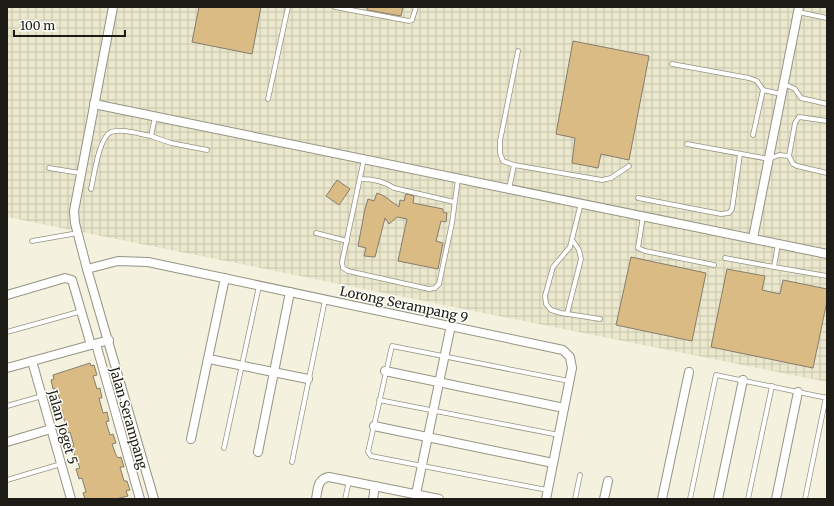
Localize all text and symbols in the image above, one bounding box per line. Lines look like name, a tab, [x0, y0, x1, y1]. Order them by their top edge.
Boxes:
scale bar	[14, 12, 125, 38]
text: 100 m	[20, 18, 55, 33]
street label: Lorong Serampang 9	[338, 283, 470, 326]
street label: Jalan Serampang	[106, 364, 151, 471]
street label: Jalan Joget 5	[44, 387, 81, 466]

